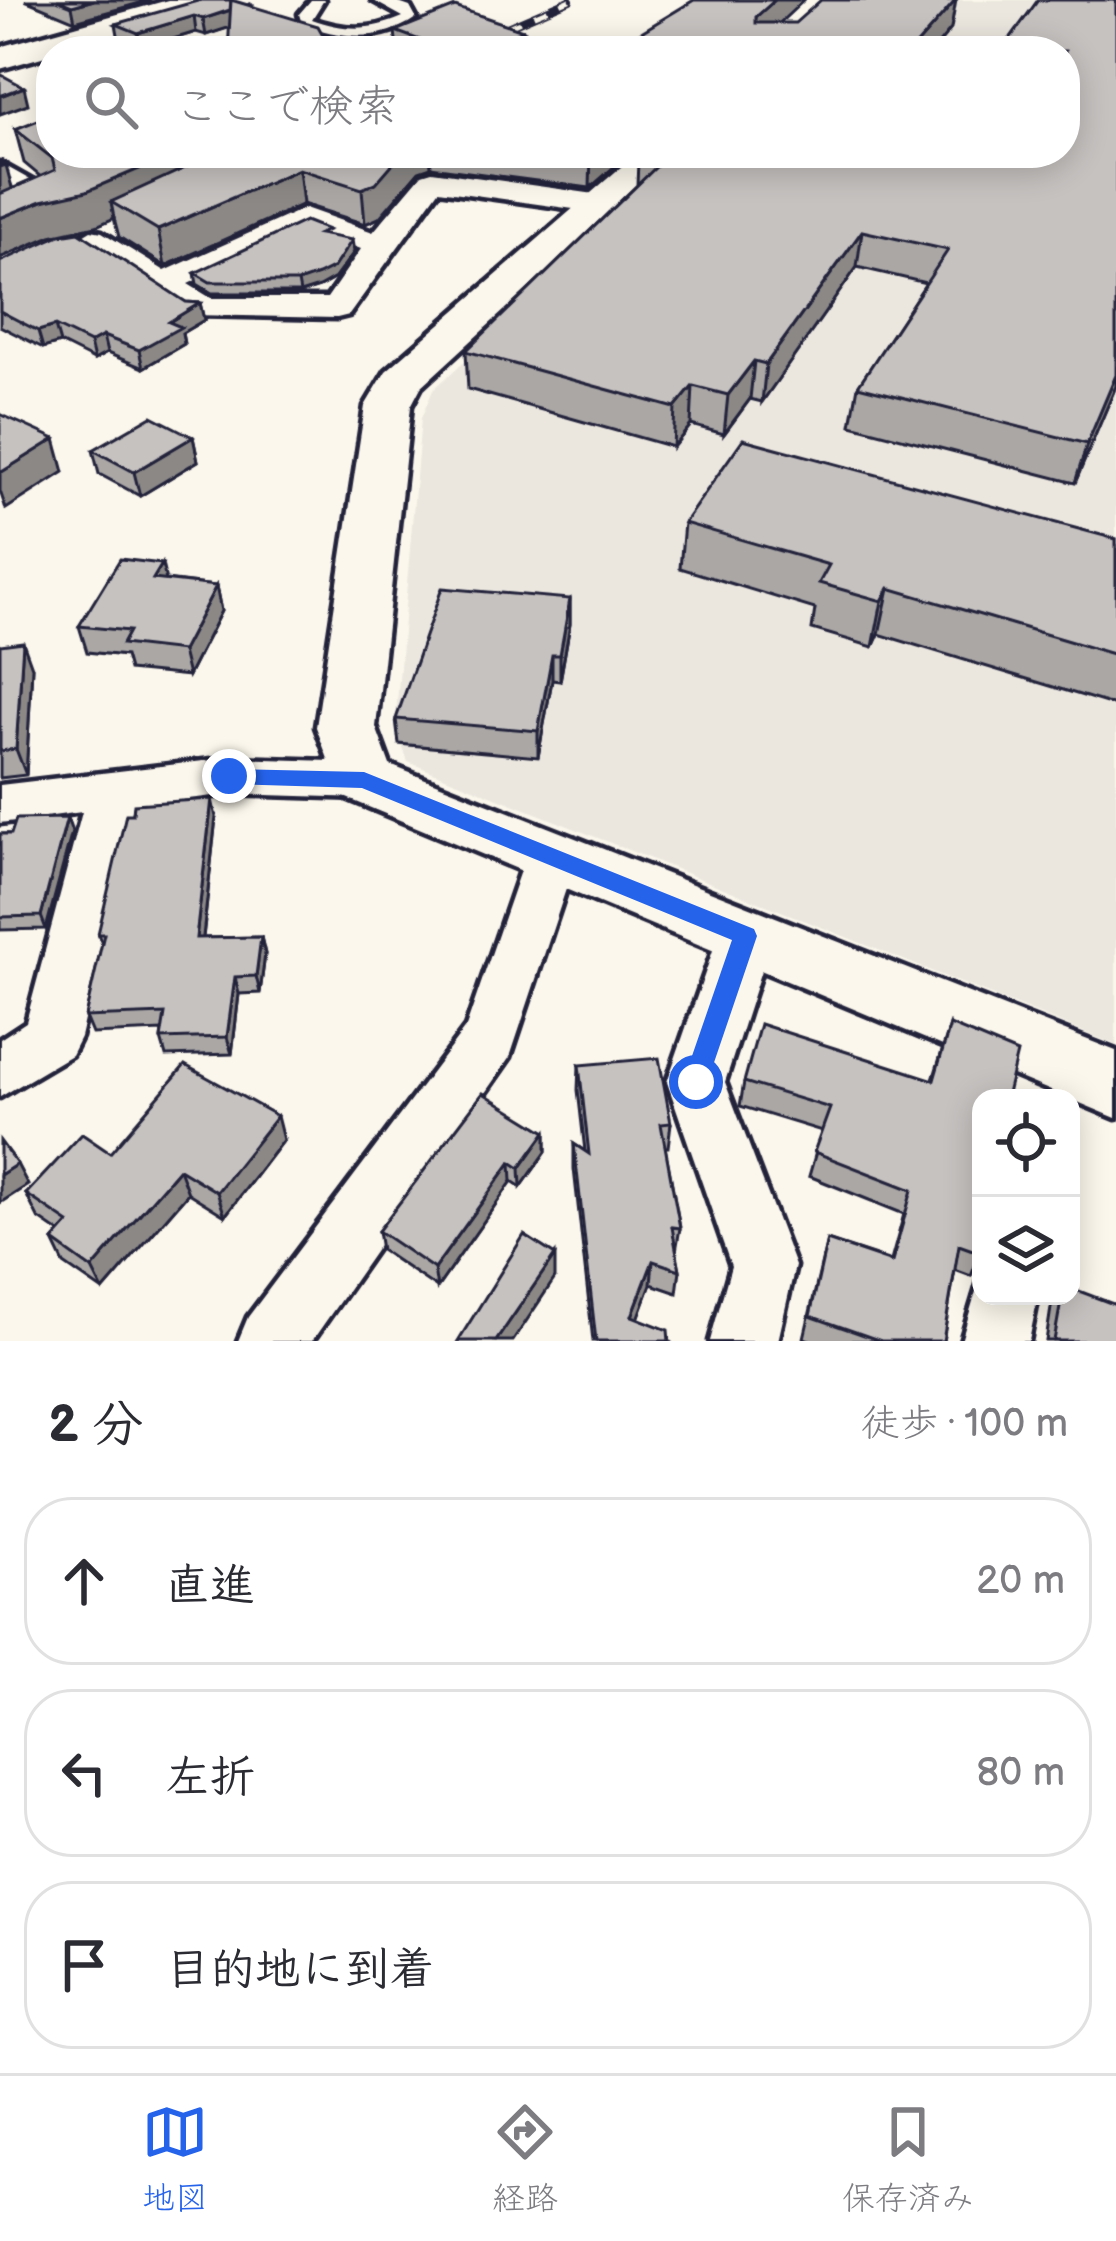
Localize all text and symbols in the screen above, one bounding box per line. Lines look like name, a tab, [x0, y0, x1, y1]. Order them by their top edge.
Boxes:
search box	[36, 36, 1080, 168]
icon: search	[78, 69, 144, 135]
text: ここで検索	[174, 80, 399, 135]
route end	[202, 749, 256, 803]
route start	[669, 1055, 723, 1109]
map controls	[972, 1089, 1080, 1305]
button: locate	[972, 1089, 1080, 1197]
button: layers	[972, 1197, 1080, 1305]
text: 2 分	[48, 1395, 143, 1456]
text: 徒歩 · 100 m	[861, 1401, 1068, 1448]
icon: ahead	[51, 1548, 117, 1614]
text: 20 m	[976, 1558, 1065, 1605]
text: 直進	[165, 1559, 255, 1614]
icon: left	[51, 1740, 117, 1806]
text: 80 m	[977, 1750, 1065, 1797]
text: 左折	[165, 1751, 255, 1806]
icon: arrive	[51, 1932, 117, 1998]
text: 目的地に到着	[165, 1943, 435, 1998]
tab: 地図	[142, 2099, 208, 2219]
tab: 経路	[492, 2099, 558, 2219]
tab: 保存済み	[842, 2099, 974, 2219]

